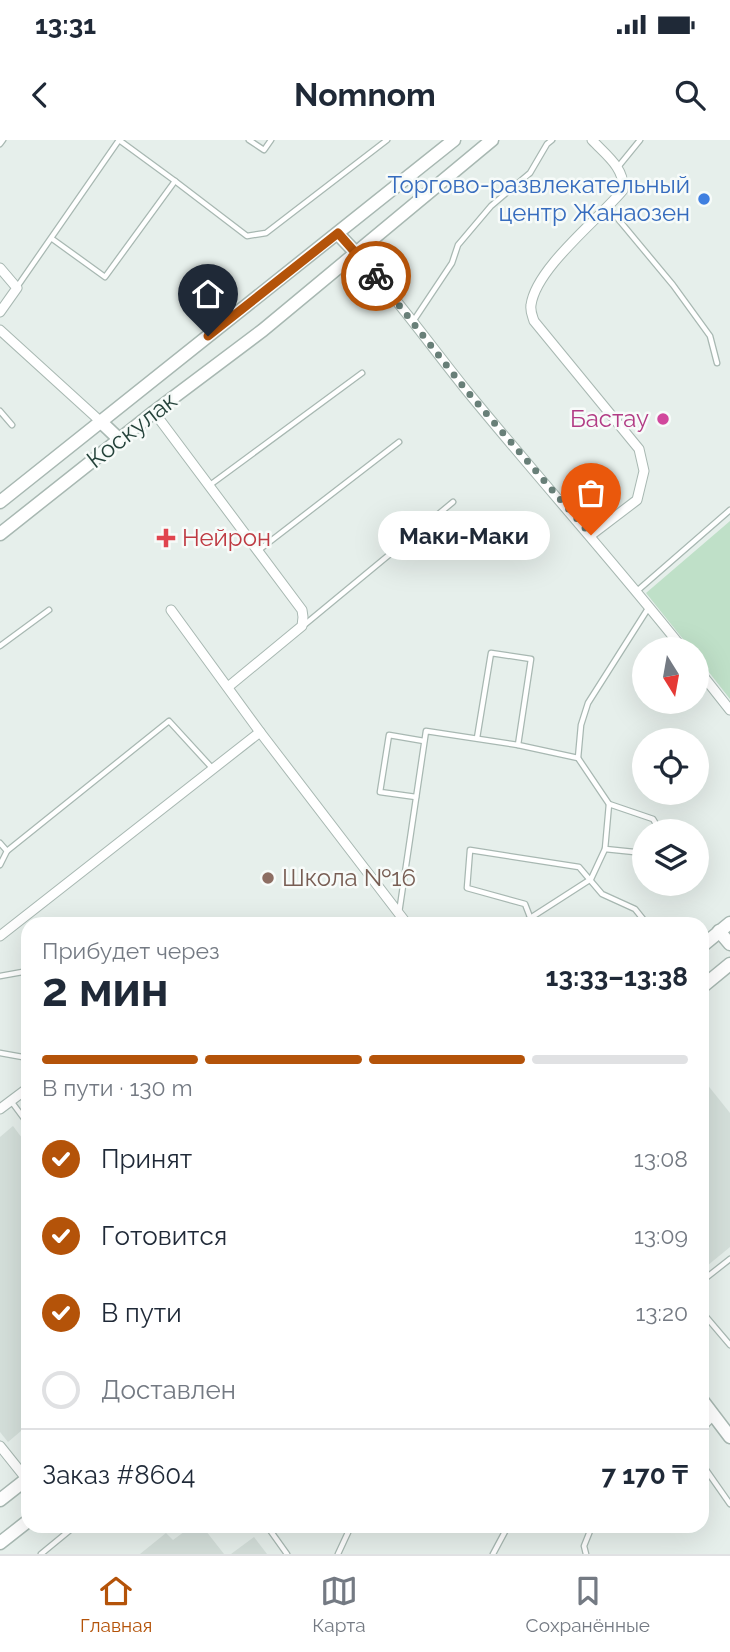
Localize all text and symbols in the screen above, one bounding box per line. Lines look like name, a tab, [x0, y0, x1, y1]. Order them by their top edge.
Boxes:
text: 13:31	[35, 10, 96, 40]
icon: back	[21, 76, 59, 114]
text: Nomnom	[294, 76, 436, 113]
icon: search	[671, 76, 709, 114]
place label: Торгово-развлекательный центр Жанаозен	[387, 170, 690, 227]
marker: Торгово-развлекательный центр Жанаозен	[696, 191, 712, 207]
courier	[341, 241, 411, 311]
icon: bike	[357, 257, 395, 295]
pin	[178, 264, 238, 336]
icon: home	[189, 275, 227, 313]
street label: Коскулак	[81, 385, 183, 474]
place label: Бастау	[570, 404, 649, 433]
marker: Бастау	[655, 411, 671, 427]
pin	[561, 463, 621, 535]
icon: bag	[572, 474, 610, 512]
callout: Маки-Маки	[378, 510, 549, 560]
text: Маки-Маки	[399, 522, 529, 549]
place label: Нейрон	[182, 523, 271, 552]
marker: Нейрон	[156, 528, 176, 548]
north arrow	[632, 637, 709, 714]
map controls	[632, 637, 709, 896]
button: locate	[632, 728, 709, 805]
button: layers	[632, 819, 709, 896]
place label: Школа №16	[282, 863, 416, 892]
marker: Школа №16	[260, 870, 276, 886]
text: Прибудет через	[42, 937, 220, 964]
text: 13:33–13:38	[546, 962, 688, 992]
text: 2 мин	[42, 963, 169, 1017]
text: В пути · 130 m	[42, 1074, 193, 1101]
icon: check	[42, 1140, 80, 1178]
text: Принят	[101, 1144, 192, 1174]
text: 13:08	[634, 1145, 688, 1172]
icon: check	[42, 1217, 80, 1255]
text: Готовится	[101, 1221, 227, 1251]
text: 13:09	[634, 1222, 688, 1249]
icon: check	[42, 1294, 80, 1332]
text: В пути	[101, 1298, 182, 1328]
text: 13:20	[635, 1299, 688, 1326]
text: Доставлен	[101, 1375, 236, 1405]
text: Заказ #8604	[42, 1460, 195, 1490]
text: 7 170 ₸	[601, 1460, 688, 1490]
tab: Главная	[80, 1572, 152, 1636]
tab: Карта	[312, 1572, 366, 1636]
tab: Сохранённые	[526, 1572, 650, 1636]

